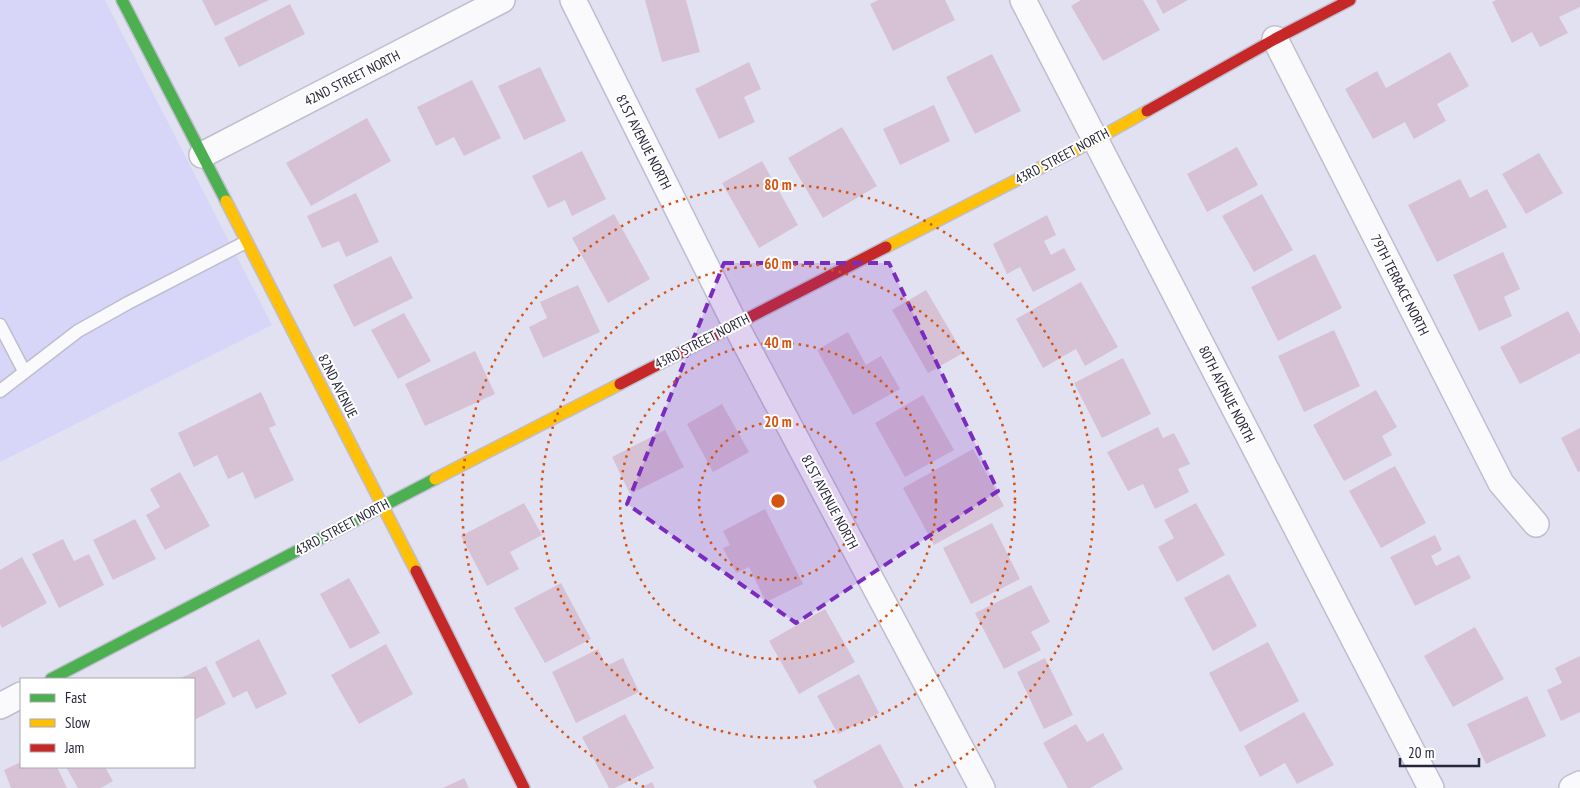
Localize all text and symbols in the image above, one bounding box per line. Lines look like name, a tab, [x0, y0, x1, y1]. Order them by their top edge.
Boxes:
street label: 42ND STREET NORTH	[301, 46, 403, 110]
street label: 81ST AVENUE NORTH	[612, 91, 676, 193]
street label: 43RD STREET NORTH	[1012, 124, 1112, 188]
text: 80 m	[764, 175, 792, 194]
street label: 79TH TERRACE NORTH	[1367, 231, 1433, 339]
text: 60 m	[764, 254, 792, 273]
street label: 43RD STREET NORTH	[651, 309, 753, 373]
text: 40 m	[764, 333, 792, 352]
street label: 80TH AVENUE NORTH	[1195, 343, 1259, 445]
street label: 82ND AVENUE	[314, 351, 362, 421]
text: 20 m	[764, 412, 792, 431]
street label: 81ST AVENUE NORTH	[798, 452, 862, 552]
centre of rings	[769, 492, 787, 510]
street label: 43RD STREET NORTH	[292, 495, 392, 559]
legend	[20, 678, 195, 768]
text: Fast	[65, 688, 86, 707]
text: Slow	[65, 713, 90, 732]
scale bar	[1400, 736, 1479, 768]
text: Jam	[64, 738, 84, 757]
text: 20 m	[1408, 743, 1434, 762]

